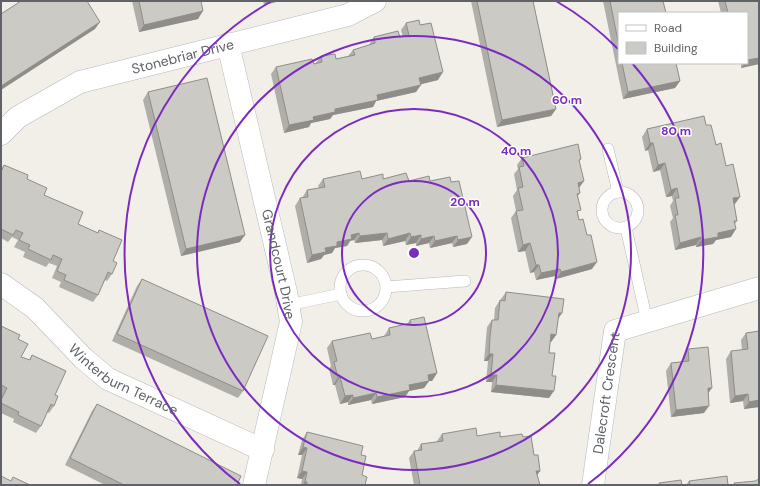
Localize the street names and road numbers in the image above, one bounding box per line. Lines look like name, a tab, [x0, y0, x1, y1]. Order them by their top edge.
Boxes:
street label: Stonebriar Drive	[130, 35, 236, 78]
street label: Grandcourt Drive	[258, 207, 299, 321]
street label: Dalecroft Crescent	[589, 331, 624, 455]
street label: Winterburn Terrace	[65, 340, 181, 419]

